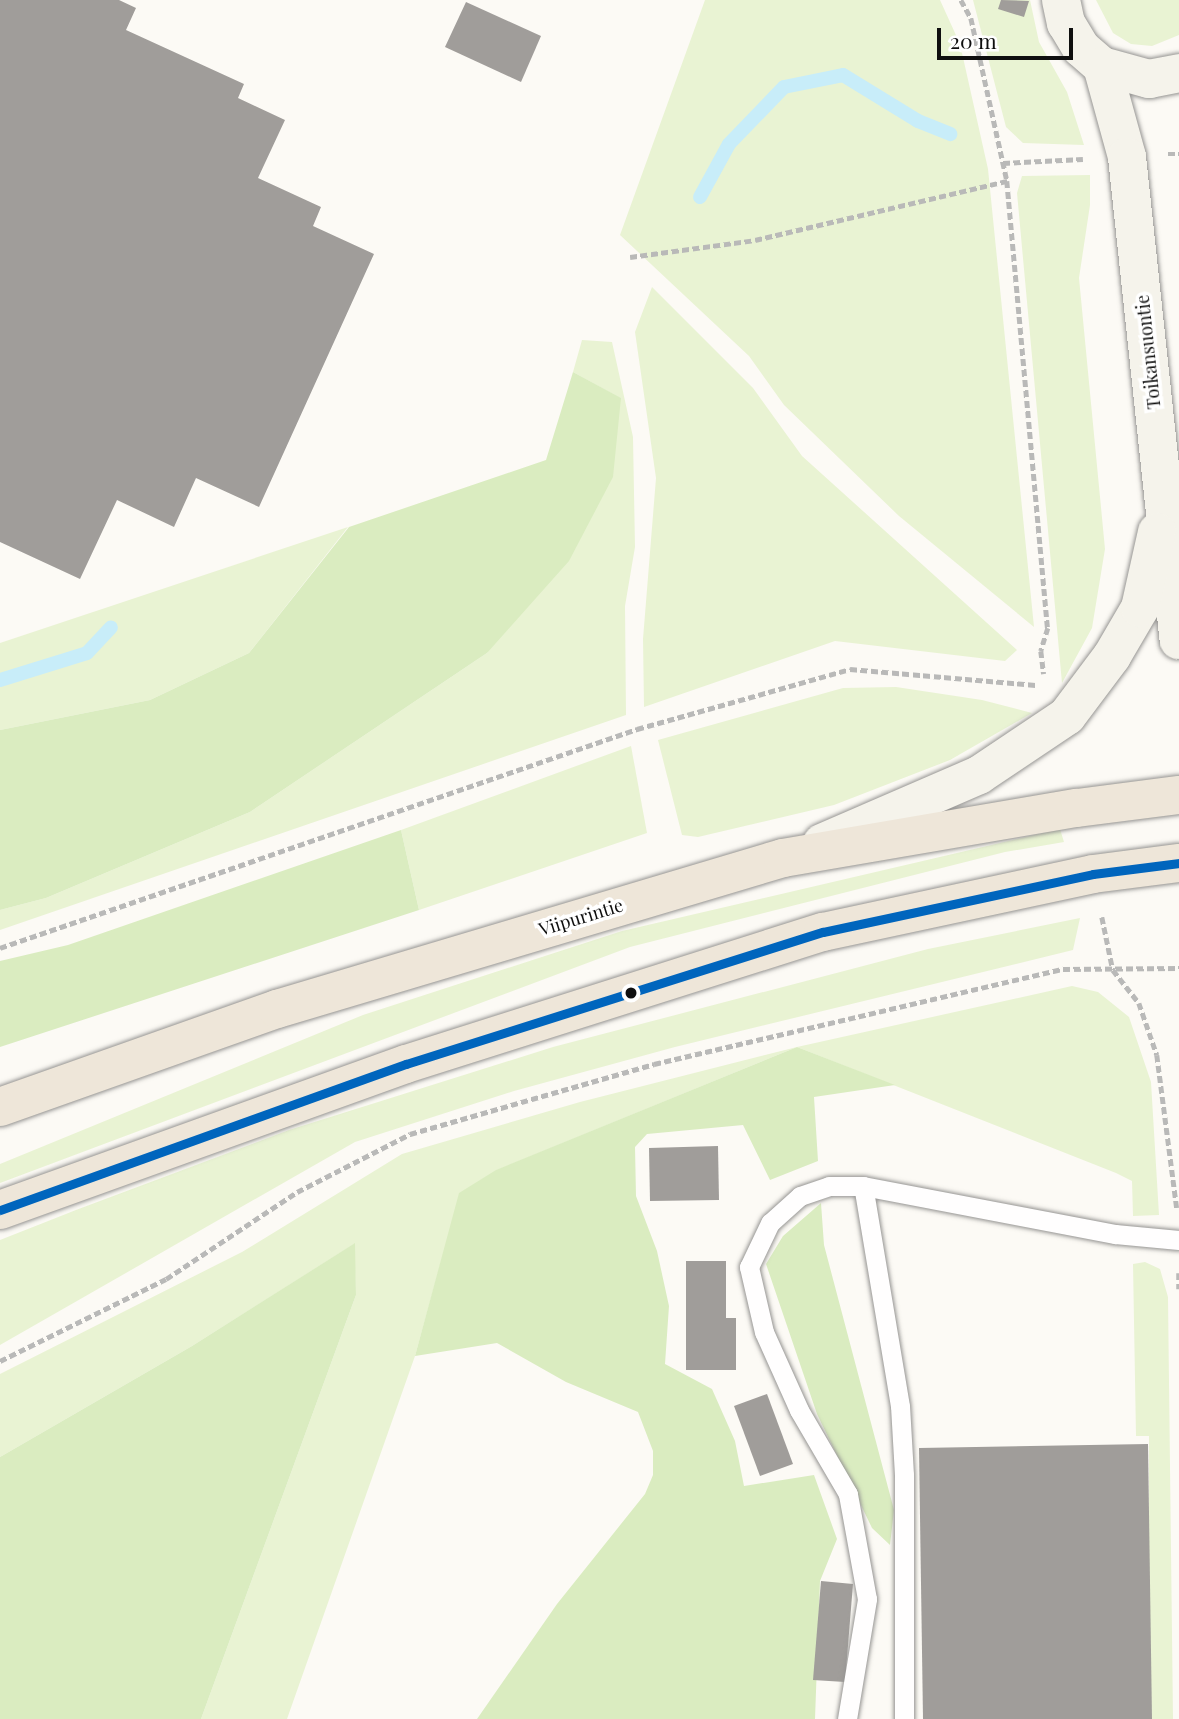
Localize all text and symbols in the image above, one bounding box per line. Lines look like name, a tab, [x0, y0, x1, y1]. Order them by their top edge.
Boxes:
scale bar	[941, 14, 1078, 58]
text: 20 m	[950, 26, 997, 54]
street label: Toikansuontie	[1131, 294, 1165, 410]
street label: Viipurintie	[536, 894, 626, 940]
unlabelled marker	[624, 986, 638, 1000]

